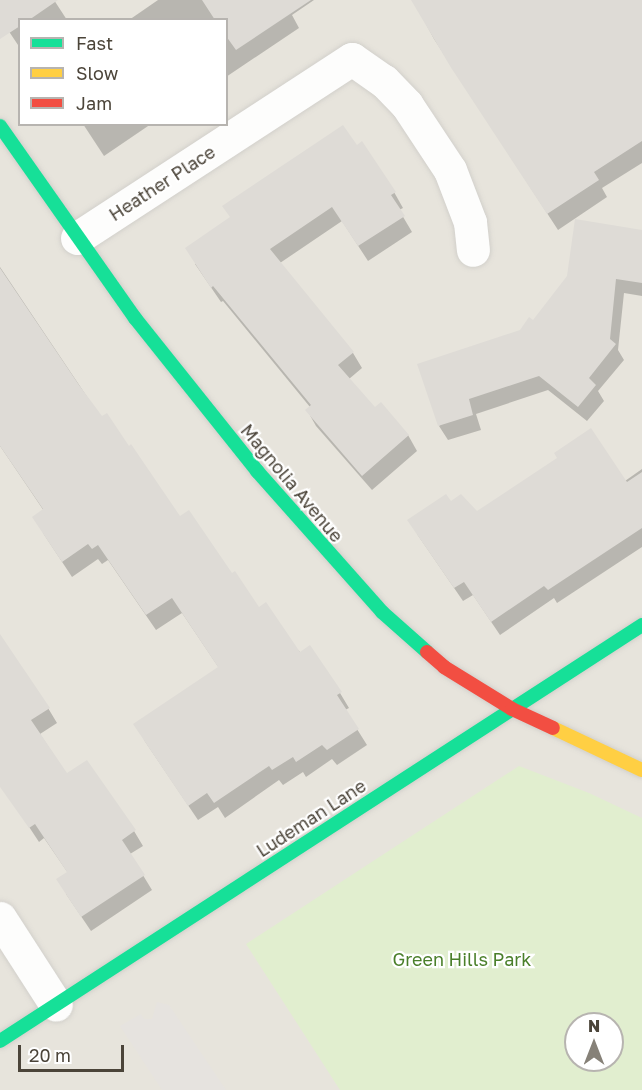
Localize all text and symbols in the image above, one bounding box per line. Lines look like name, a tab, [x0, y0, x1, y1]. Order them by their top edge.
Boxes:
legend	[18, 18, 228, 126]
text: Fast	[76, 32, 113, 54]
text: Slow	[76, 62, 118, 84]
text: Jam	[76, 92, 112, 114]
street label: Heather Place	[105, 141, 219, 225]
street label: Magnolia Avenue	[236, 420, 348, 546]
street label: Ludeman Lane	[252, 775, 370, 861]
park label: Green Hills Park	[392, 948, 532, 970]
north arrow	[564, 1012, 624, 1072]
text: N	[588, 1016, 600, 1036]
scale bar	[21, 1033, 128, 1071]
text: 20 m	[29, 1044, 71, 1066]

